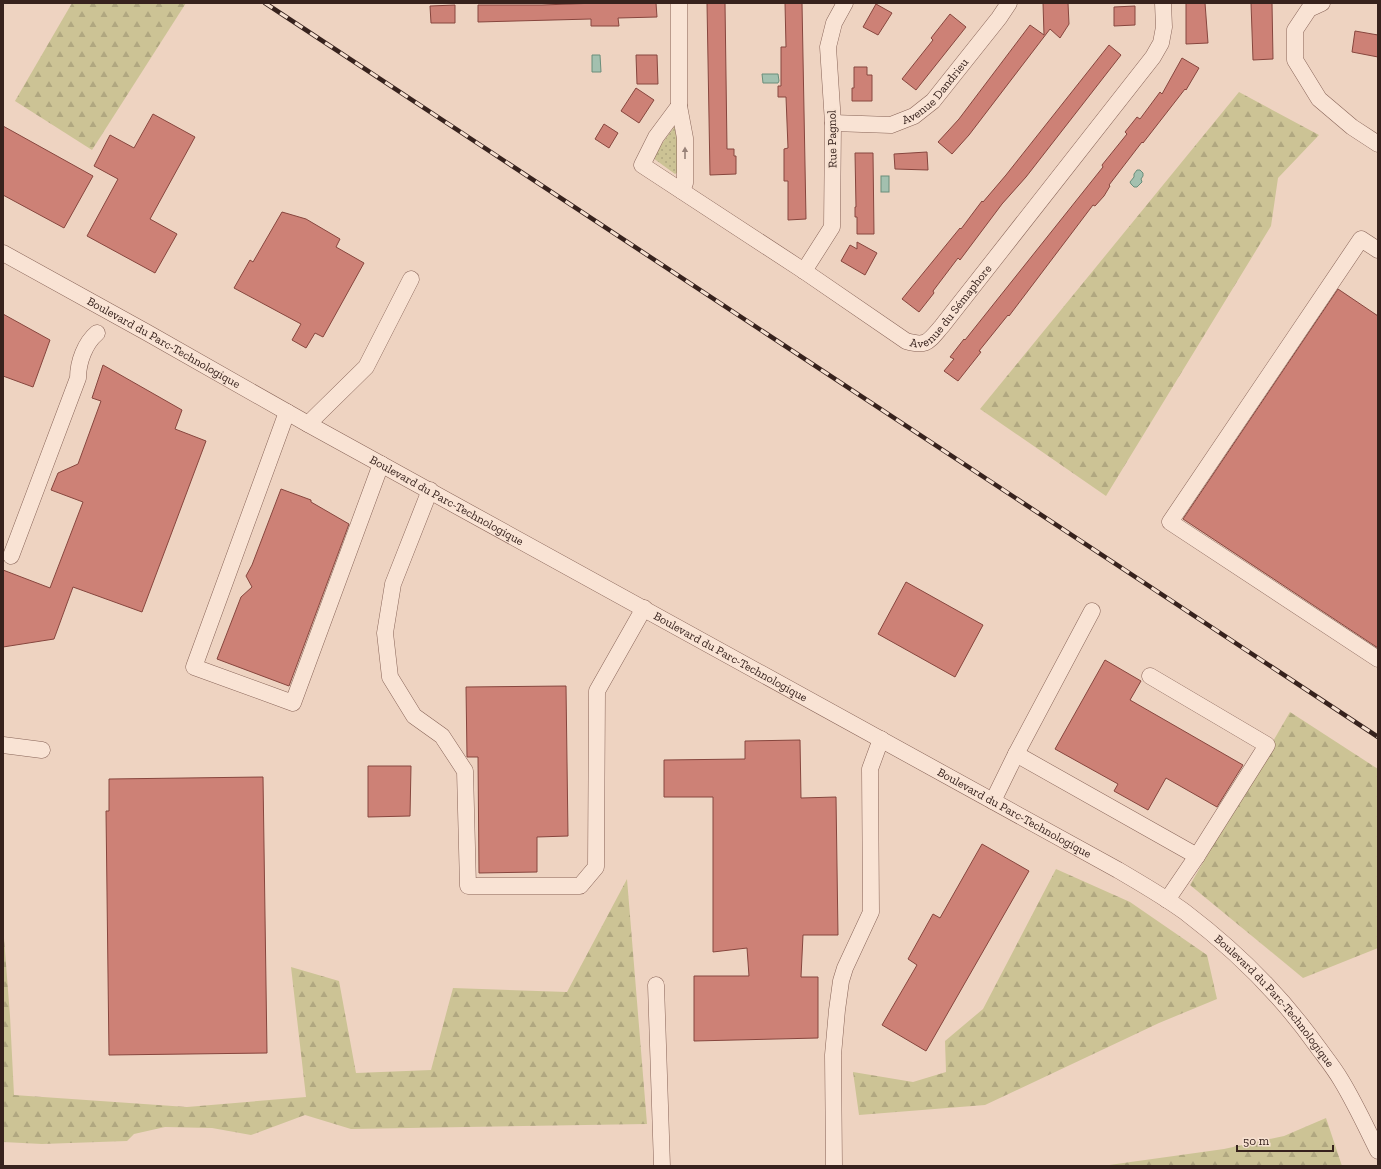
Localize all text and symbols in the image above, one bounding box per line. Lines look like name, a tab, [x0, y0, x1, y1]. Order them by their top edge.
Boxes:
street label: Avenue Dandrieu	[900, 55, 971, 127]
street label: Rue Pagnol	[824, 110, 840, 168]
one-way arrow	[682, 146, 688, 159]
street label: Avenue du Sémaphore	[909, 261, 995, 351]
street label: Boulevard du Parc-Technologique	[85, 294, 243, 391]
street label: Boulevard du Parc-Technologique	[367, 452, 526, 548]
street label: Boulevard du Parc-Technologique	[651, 609, 810, 705]
street label: Boulevard du Parc-Technologique	[935, 765, 1094, 861]
street label: Boulevard du Parc-Technologique	[1212, 932, 1337, 1070]
scale bar	[1237, 1127, 1333, 1153]
text: 50 m	[1243, 1134, 1270, 1148]

